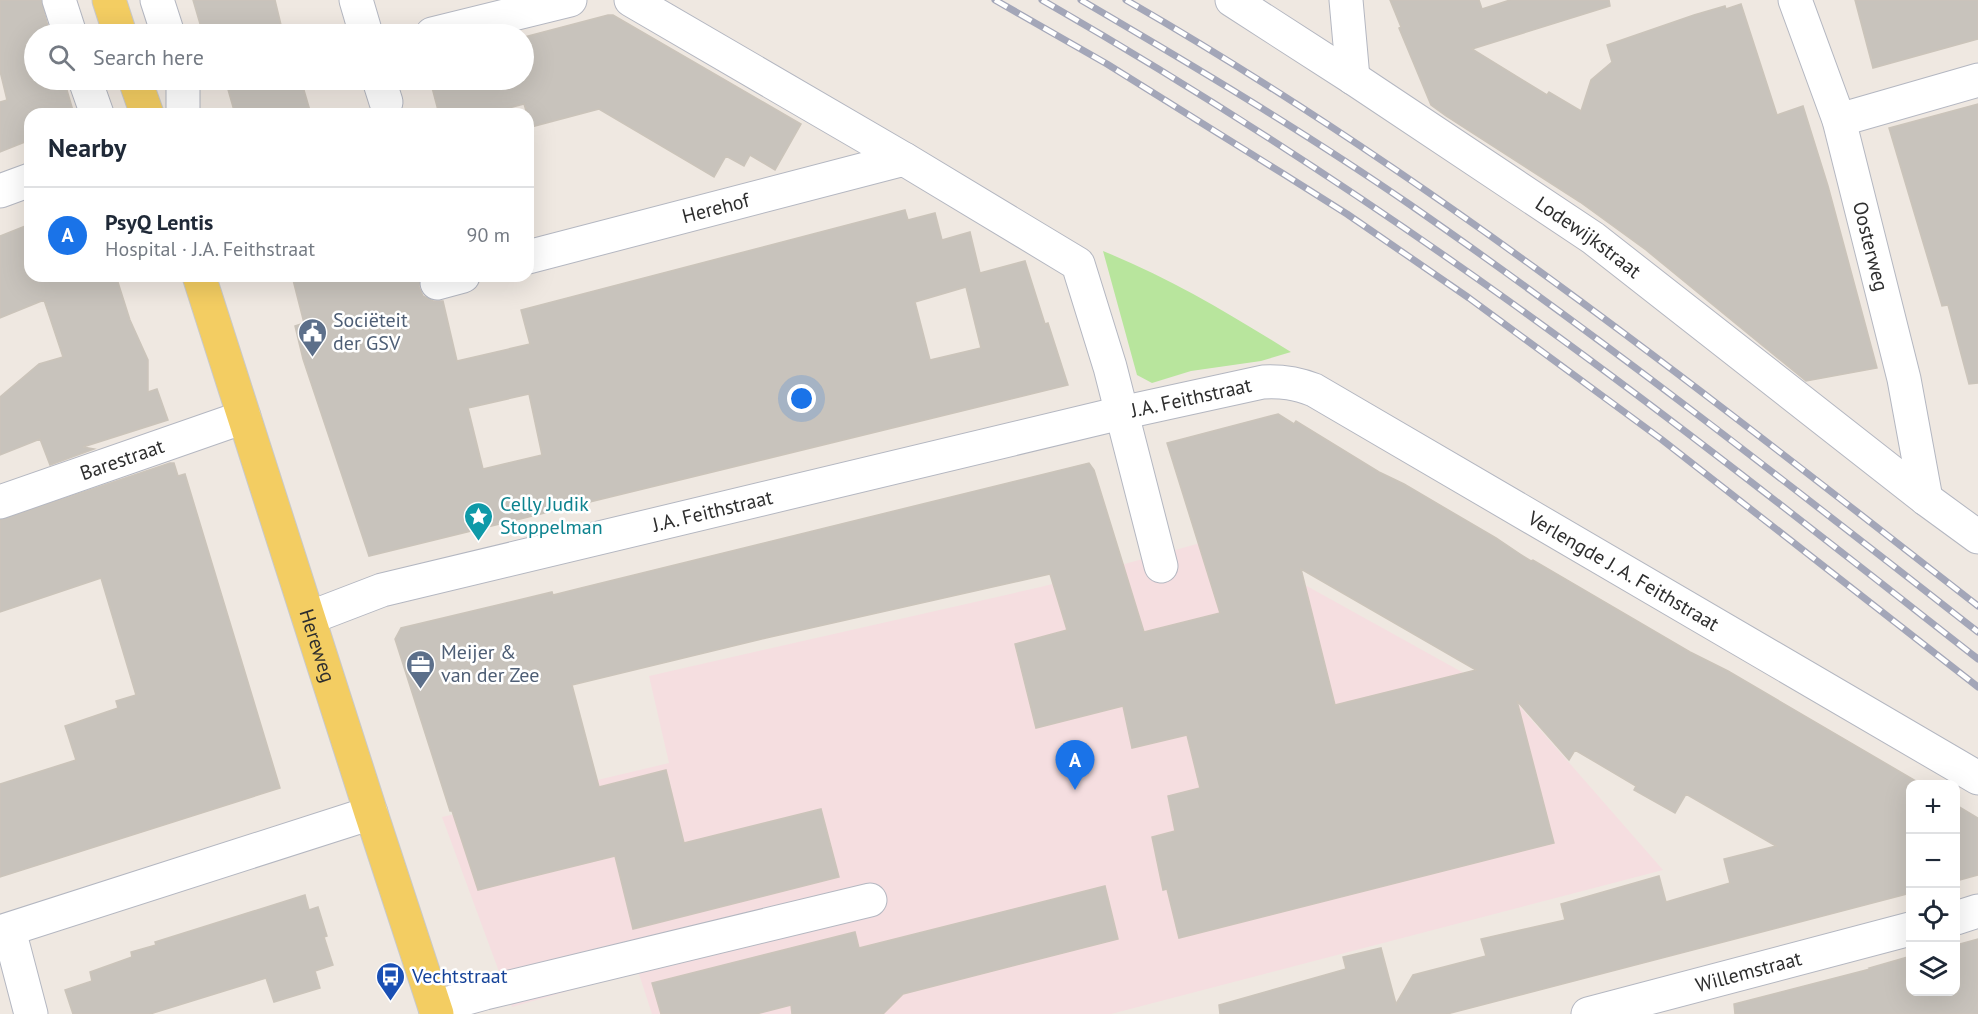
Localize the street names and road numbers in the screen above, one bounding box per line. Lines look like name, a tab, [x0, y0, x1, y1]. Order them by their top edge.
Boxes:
street label: Herehof	[679, 186, 754, 229]
street label: Lodewijkstraat	[1530, 190, 1647, 284]
street label: Oosterweg	[1847, 199, 1894, 294]
street label: J.A. Feithstraat	[1128, 372, 1254, 424]
street label: Barestraat	[76, 433, 167, 486]
street label: J.A. Feithstraat	[649, 484, 775, 538]
street label: Verlengde J. A. Feithstraat	[1522, 504, 1724, 637]
street label: Hereweg	[293, 606, 341, 685]
street label: Willemstraat	[1693, 945, 1805, 998]

